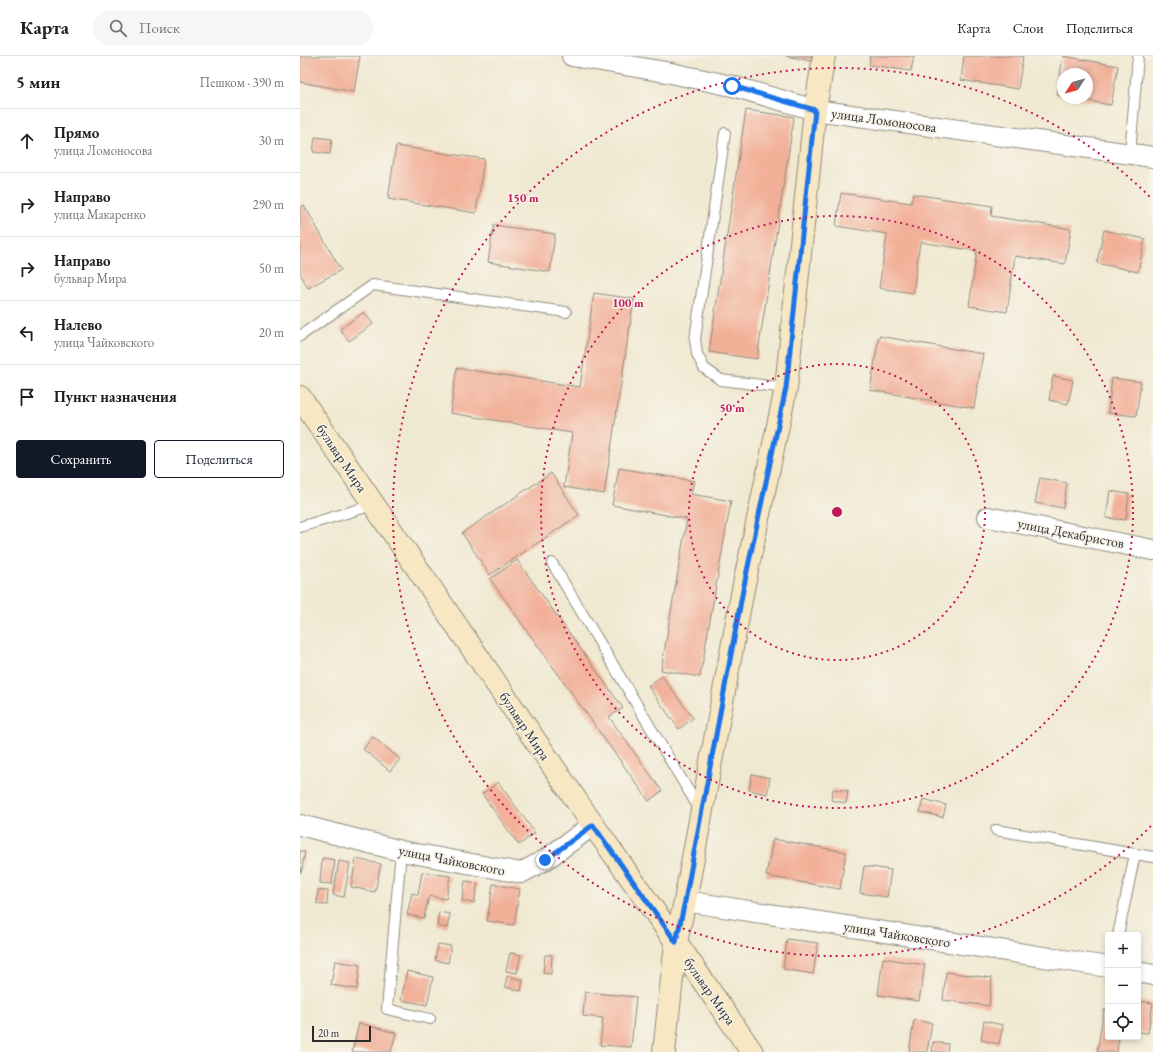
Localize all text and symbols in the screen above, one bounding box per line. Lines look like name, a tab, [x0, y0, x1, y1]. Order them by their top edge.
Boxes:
search box	[93, 10, 373, 46]
text: Карта	[20, 15, 69, 40]
icon: search	[107, 17, 129, 39]
text: Поиск	[139, 18, 180, 37]
text: Карта	[957, 19, 991, 37]
text: Слои	[1013, 19, 1044, 37]
text: Поделиться	[1066, 19, 1133, 37]
north arrow	[1057, 68, 1093, 104]
text: 5 мин	[16, 71, 60, 93]
text: Пешком · 390 m	[200, 74, 284, 91]
route start	[723, 77, 741, 95]
street label: улица Ломоносова	[830, 104, 938, 136]
text: Прямо	[54, 123, 99, 142]
icon: ahead	[16, 130, 38, 152]
text: 30 m	[259, 132, 284, 149]
text: улица Ломоносова	[54, 142, 152, 159]
text: Направо	[54, 187, 111, 206]
text: 150 m	[507, 190, 539, 206]
icon: right	[16, 194, 38, 216]
text: 290 m	[253, 196, 284, 213]
text: улица Макаренко	[54, 206, 146, 223]
text: Направо	[54, 251, 111, 270]
icon: right	[16, 258, 38, 280]
text: 50 m	[259, 260, 284, 277]
text: бульвар Мира	[54, 270, 127, 287]
text: 100 m	[612, 295, 644, 311]
text: Налево	[54, 315, 102, 334]
icon: left	[16, 322, 38, 344]
text: 20 m	[259, 324, 284, 341]
text: улица Чайковского	[54, 334, 154, 351]
icon: arrive	[16, 386, 38, 408]
text: Пункт назначения	[54, 387, 177, 406]
text: 50 m	[719, 400, 745, 416]
street label: бульвар Мира	[313, 420, 372, 496]
button: Сохранить	[16, 440, 146, 478]
button: Поделиться	[154, 440, 284, 478]
centre of rings	[830, 505, 844, 519]
street label: улица Декабристов	[1016, 514, 1126, 552]
street label: бульвар Мира	[496, 688, 555, 764]
street label: улица Чайковского	[397, 841, 507, 879]
route end	[536, 851, 554, 869]
street label: улица Чайковского	[842, 917, 952, 951]
map controls	[1105, 932, 1141, 1040]
button: +	[1105, 932, 1141, 968]
street label: бульвар Мира	[680, 954, 740, 1029]
button: −	[1105, 968, 1141, 1004]
button: locate	[1105, 1004, 1141, 1040]
scale bar	[312, 1024, 371, 1043]
text: 20 m	[318, 1026, 339, 1040]

